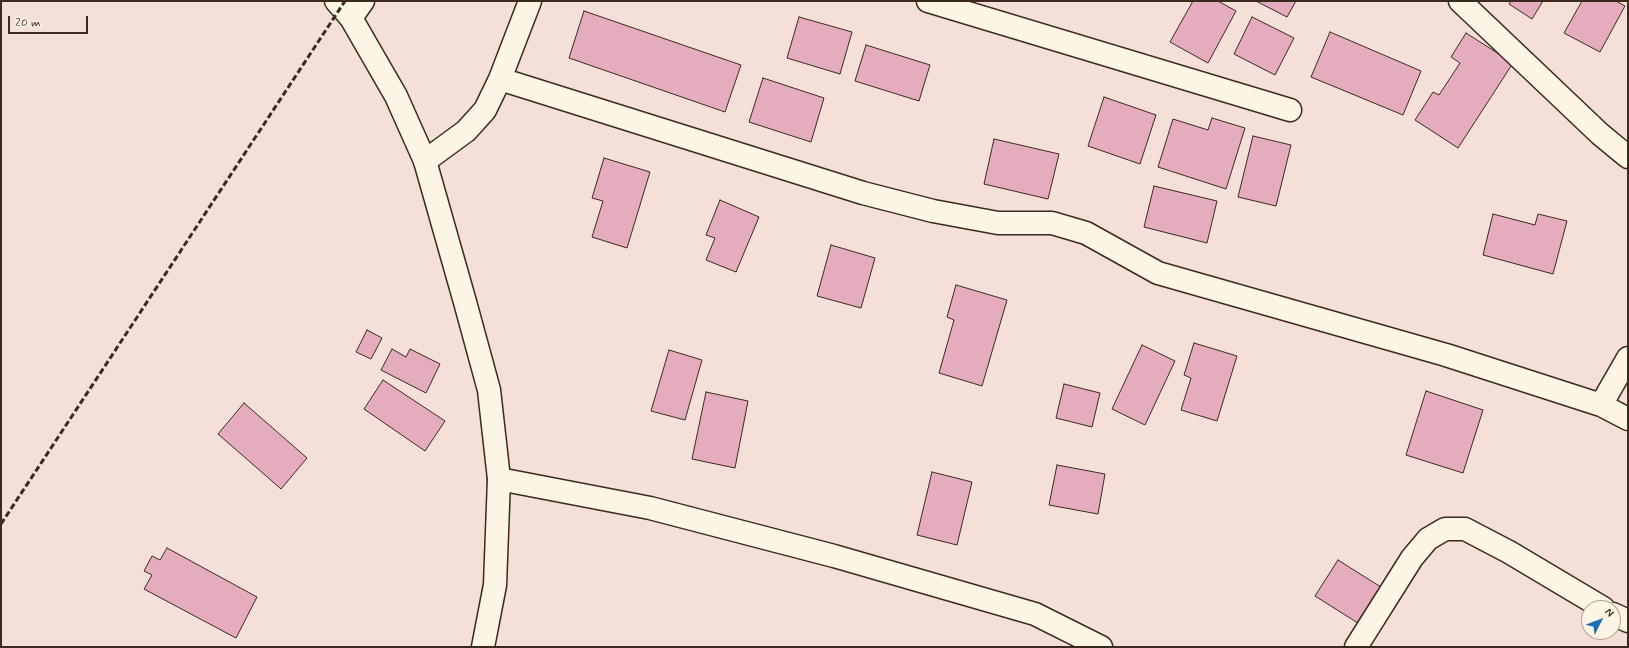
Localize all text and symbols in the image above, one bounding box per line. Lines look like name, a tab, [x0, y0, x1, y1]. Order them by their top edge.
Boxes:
scale bar	[10, 8, 90, 34]
text: 20 m	[15, 15, 41, 31]
north arrow	[1581, 600, 1621, 640]
text: N	[1602, 605, 1617, 620]

